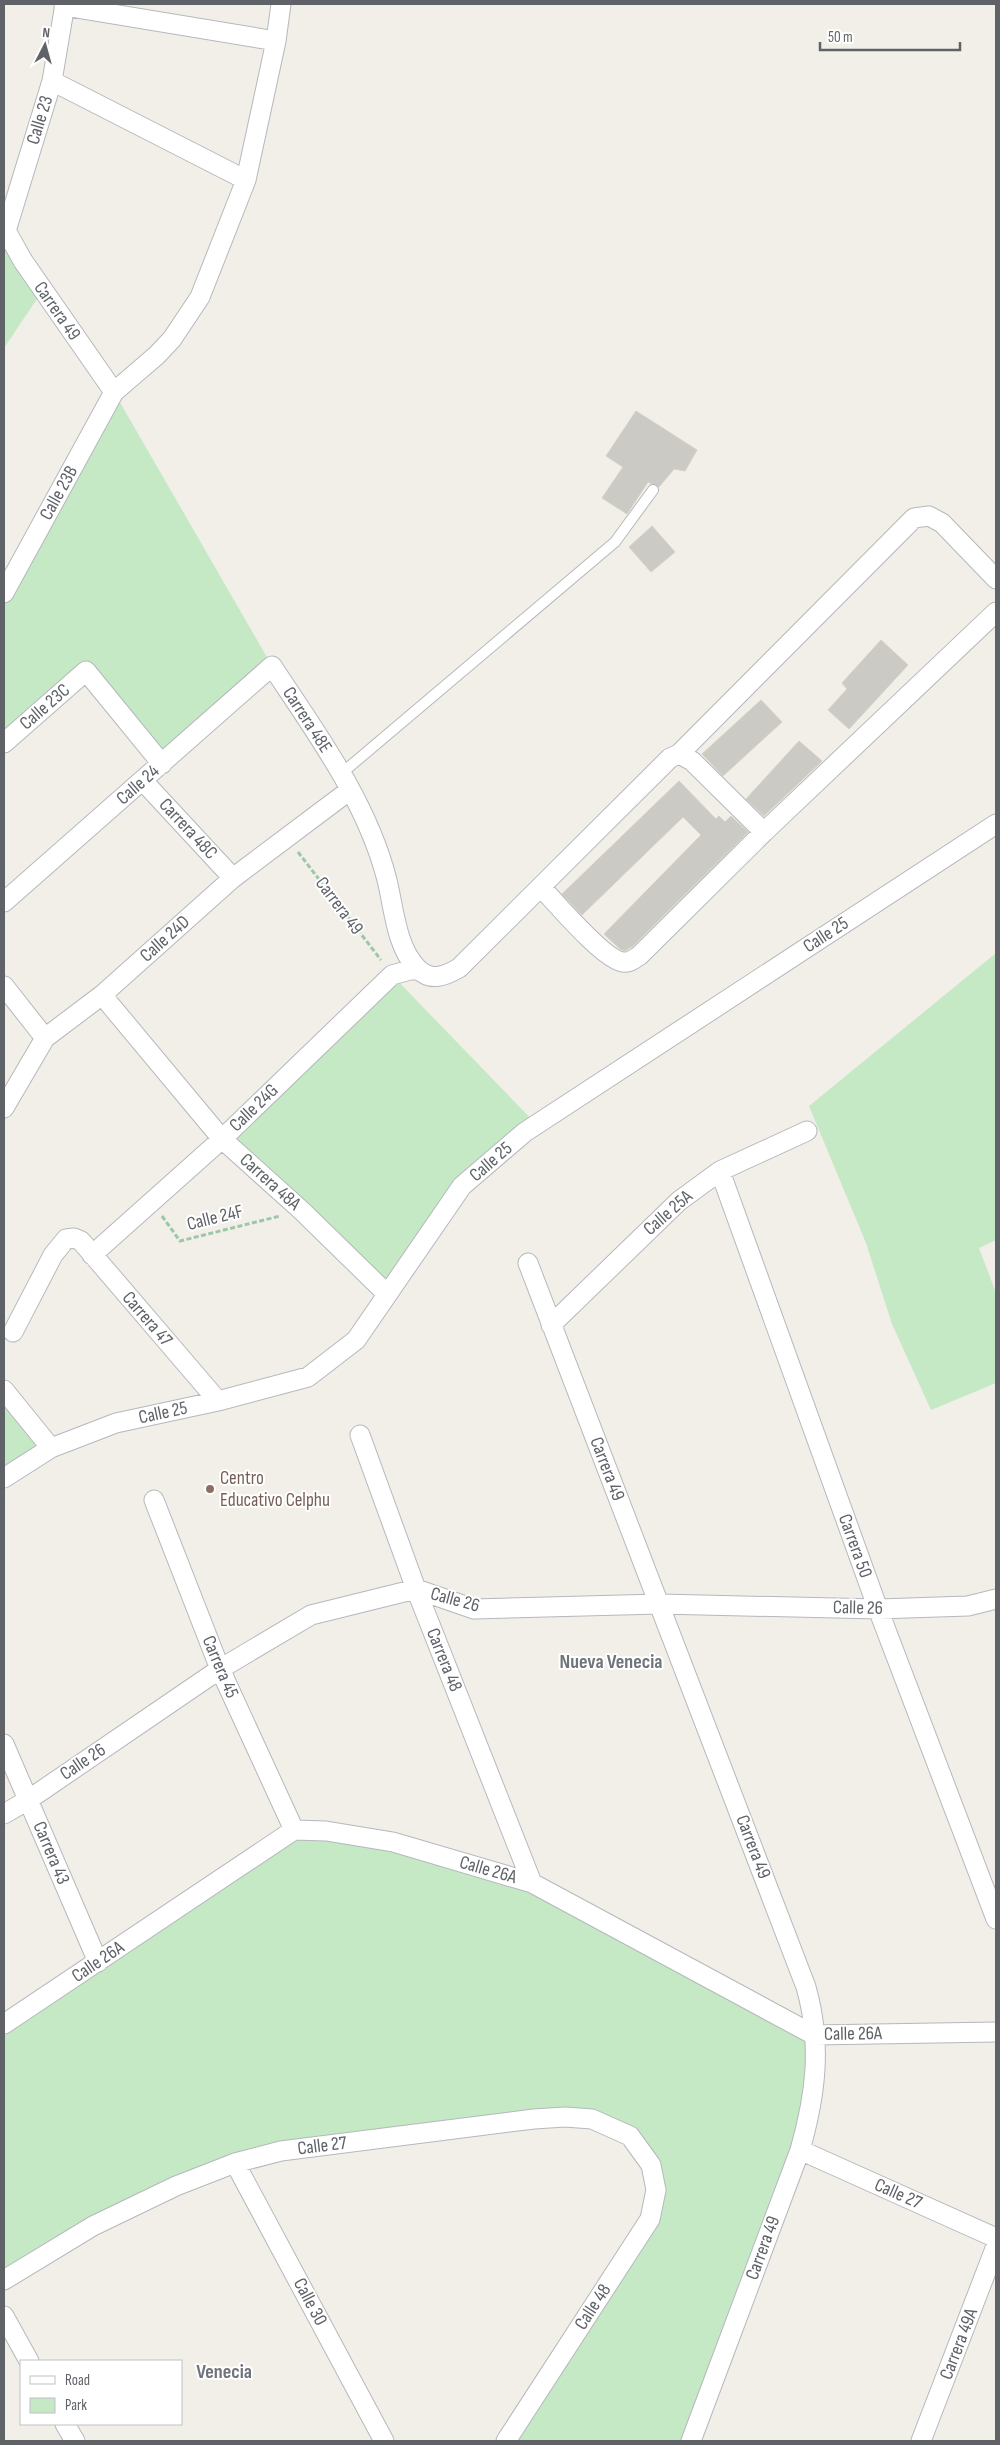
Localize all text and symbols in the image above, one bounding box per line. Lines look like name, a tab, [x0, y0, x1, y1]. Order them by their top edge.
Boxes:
north arrow	[20, 20, 70, 70]
scale bar	[820, 20, 960, 52]
text: N	[42, 24, 51, 41]
text: 50 m	[828, 28, 853, 47]
street label: Calle 23	[22, 93, 58, 147]
street label: Carrera 49	[29, 277, 85, 345]
street label: Calle 23B	[35, 462, 83, 524]
street label: Calle 23C	[15, 679, 75, 735]
street label: Carrera 48E	[277, 683, 337, 757]
street label: Calle 24	[112, 760, 164, 810]
street label: Carrera 48C	[154, 794, 222, 864]
street label: Carrera 49	[310, 873, 368, 939]
street label: Calle 24D	[135, 911, 195, 967]
street label: Calle 25	[799, 912, 853, 958]
street label: Calle 24G	[225, 1079, 283, 1137]
street label: Calle 25	[465, 1137, 517, 1187]
street label: Carrera 48A	[235, 1149, 306, 1216]
street label: Calle 25A	[639, 1185, 698, 1241]
street label: Calle 24F	[185, 1200, 245, 1236]
street label: Carrera 47	[117, 1287, 177, 1352]
street label: Calle 25	[136, 1397, 190, 1429]
street label: Carrera 49	[584, 1434, 630, 1504]
place label: Centro Educativo Celphu	[220, 1467, 330, 1512]
marker: Centro Educativo Celphu	[204, 1483, 216, 1495]
street label: Carrera 50	[833, 1511, 877, 1581]
street label: Calle 26	[428, 1582, 482, 1618]
street label: Calle 26	[833, 1596, 883, 1620]
street label: Carrera 48	[421, 1625, 467, 1695]
street label: Carrera 45	[197, 1632, 243, 1702]
district label: Nueva Venecia	[560, 1650, 662, 1674]
street label: Calle 26	[56, 1738, 110, 1786]
street label: Carrera 49	[730, 1812, 776, 1882]
street label: Carrera 43	[28, 1818, 74, 1888]
street label: Calle 26A	[457, 1851, 520, 1889]
street label: Calle 26A	[67, 1936, 129, 1988]
street label: Calle 26A	[824, 2022, 883, 2046]
street label: Calle 27	[296, 2132, 348, 2160]
street label: Calle 27	[871, 2173, 926, 2215]
street label: Carrera 49	[741, 2213, 785, 2283]
street label: Calle 30	[288, 2274, 332, 2330]
street label: Calle 48	[570, 2280, 616, 2334]
street label: Carrera 49A	[935, 2304, 983, 2383]
legend	[20, 2360, 182, 2425]
district label: Venecia	[196, 2360, 252, 2384]
text: Road	[65, 2371, 90, 2390]
text: Park	[65, 2396, 87, 2415]

